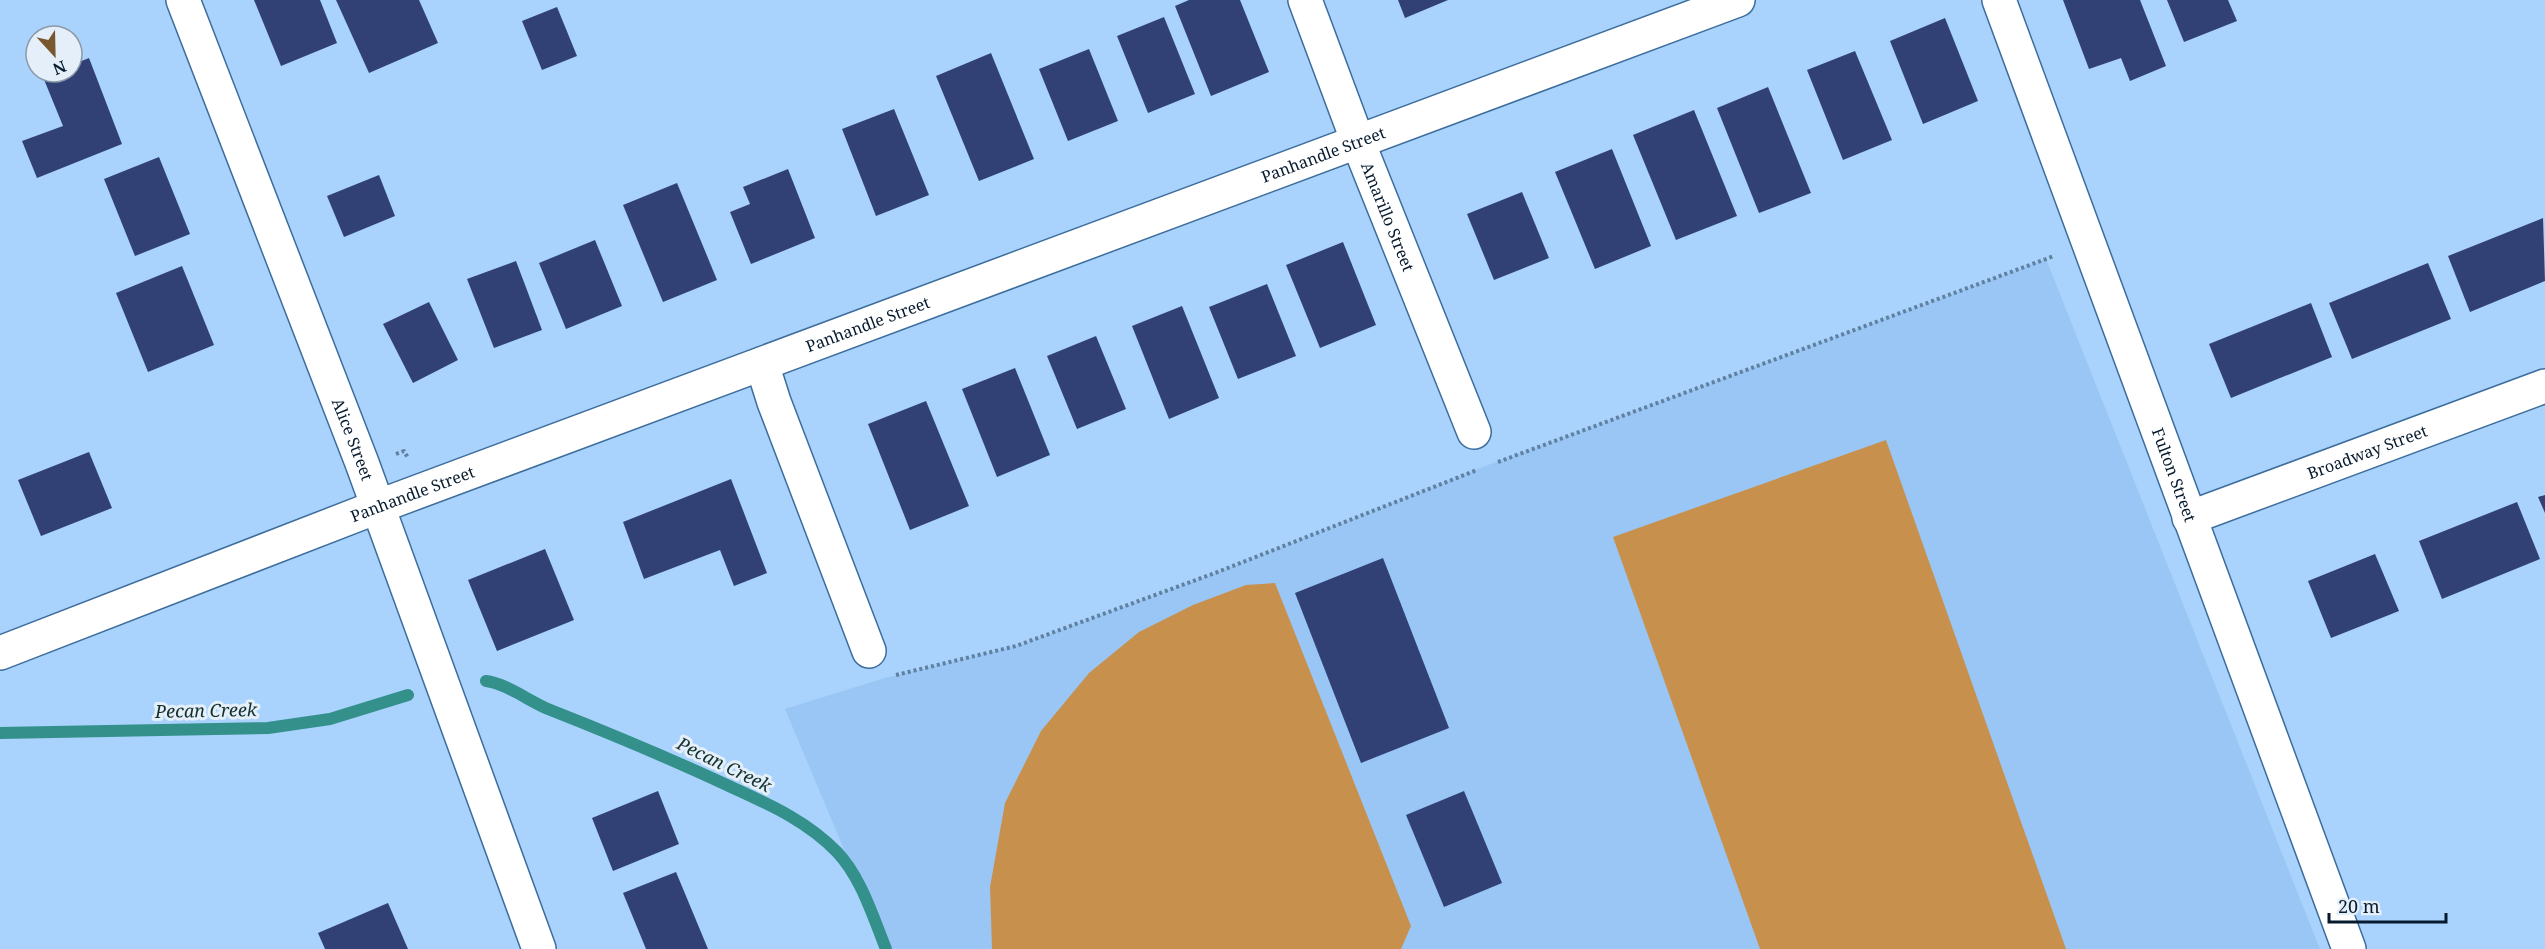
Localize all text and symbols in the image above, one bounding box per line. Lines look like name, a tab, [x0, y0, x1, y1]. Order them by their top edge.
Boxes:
north arrow	[24, 24, 84, 84]
text: N	[49, 55, 70, 81]
street label: Panhandle Street	[1258, 121, 1389, 188]
street label: Amarillo Street	[1356, 159, 1420, 275]
street label: Panhandle Street	[803, 291, 933, 357]
street label: Alice Street	[327, 395, 379, 484]
street label: Broadway Street	[2304, 420, 2431, 484]
street label: Fulton Street	[2147, 425, 2202, 525]
street label: Panhandle Street	[347, 461, 478, 527]
water label: Pecan Creek	[154, 697, 258, 723]
water label: Pecan Creek	[672, 731, 776, 798]
scale bar	[2329, 886, 2446, 924]
text: 20 m	[2338, 894, 2380, 918]

